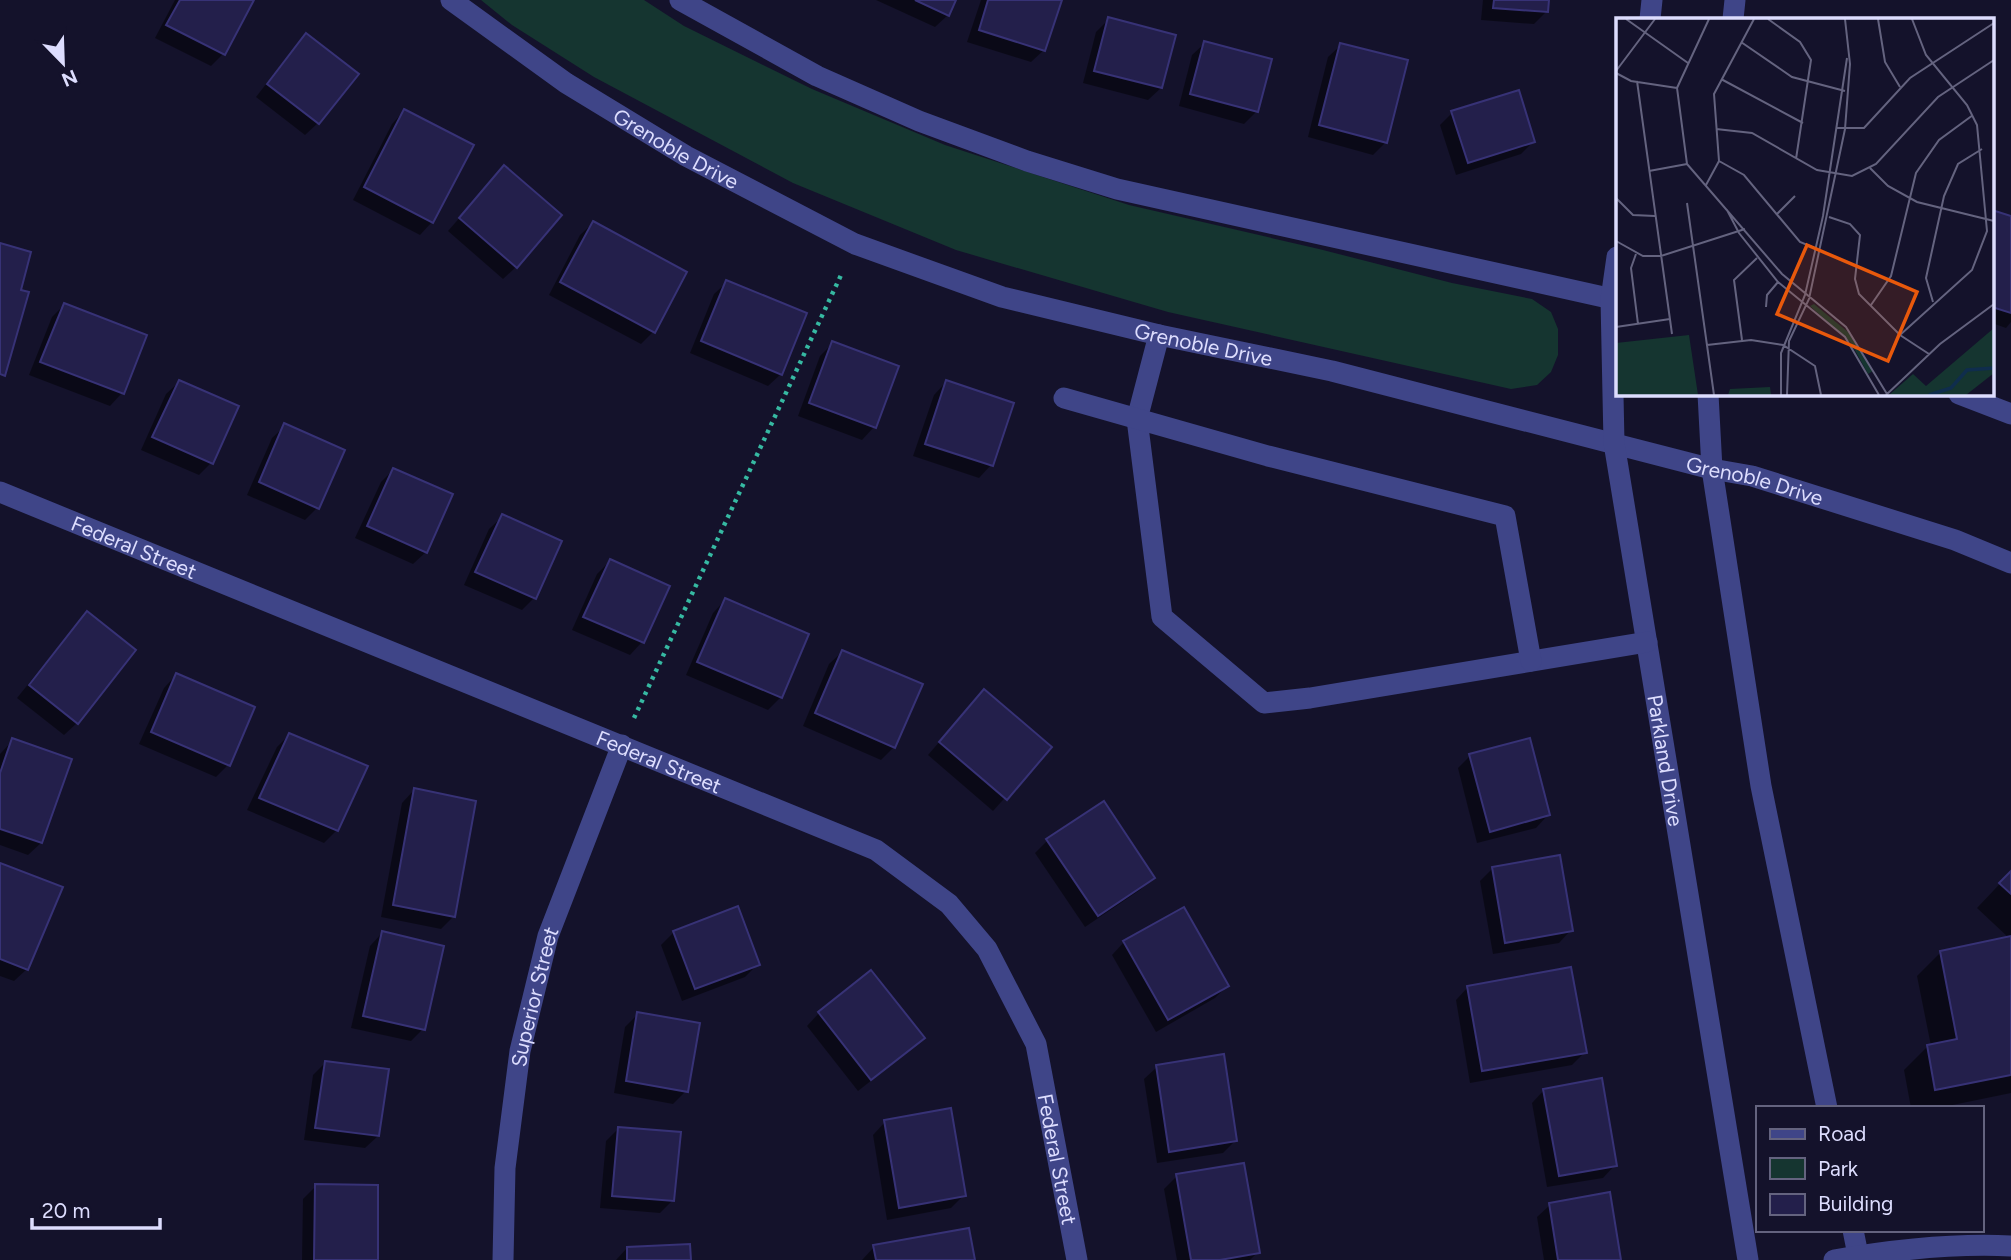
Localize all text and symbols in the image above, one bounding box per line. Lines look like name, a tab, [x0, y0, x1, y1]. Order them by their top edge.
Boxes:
inset map	[1616, 18, 1994, 396]
north arrow	[28, 28, 98, 98]
text: N	[58, 65, 81, 92]
street label: Grenoble Drive	[609, 102, 743, 194]
street label: Grenoble Drive	[1132, 317, 1275, 371]
street label: Grenoble Drive	[1684, 450, 1826, 510]
street label: Federal Street	[68, 510, 201, 584]
street label: Parkland Drive	[1643, 693, 1689, 828]
street label: Federal Street	[593, 725, 725, 798]
street label: Superior Street	[506, 923, 563, 1068]
street label: Federal Street	[1033, 1091, 1083, 1227]
legend	[1756, 1106, 1983, 1232]
text: Road	[1818, 1121, 1866, 1146]
text: Park	[1818, 1156, 1859, 1181]
scale bar	[32, 1186, 159, 1230]
text: Building	[1818, 1191, 1893, 1216]
text: 20 m	[42, 1198, 90, 1223]

